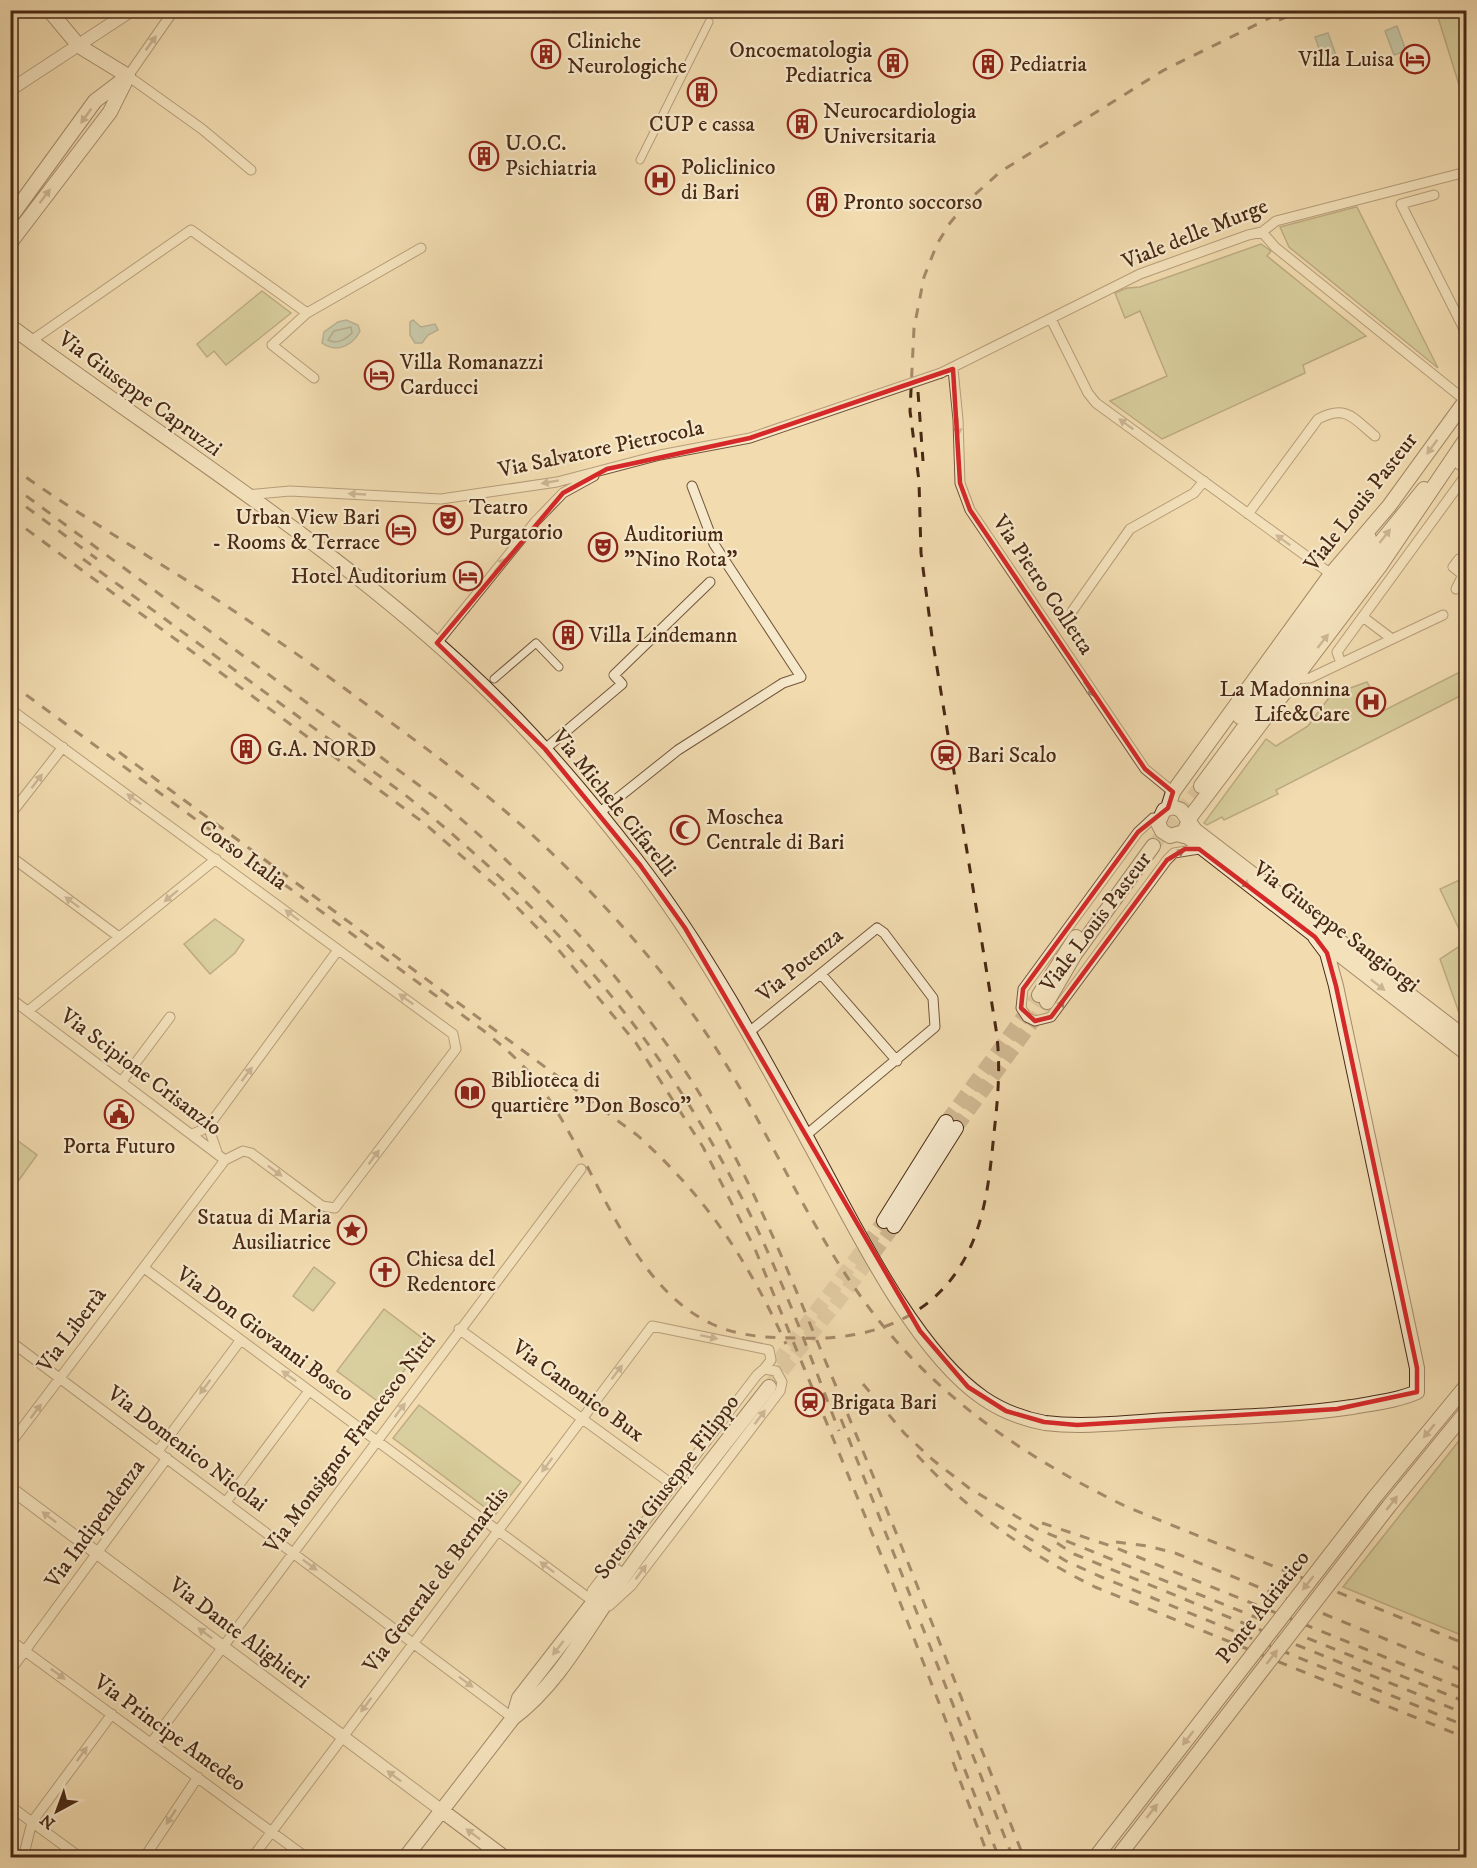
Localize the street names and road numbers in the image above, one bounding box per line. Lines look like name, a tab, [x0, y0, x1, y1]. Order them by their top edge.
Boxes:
street label: Viale delle Murge	[1117, 193, 1272, 276]
street label: Via Giuseppe Capruzzi	[52, 325, 227, 463]
street label: Via Salvatore Pietrocola	[495, 414, 707, 484]
street label: Viale Louis Pasteur	[1298, 427, 1424, 577]
street label: Via Pietro Colletta	[986, 509, 1100, 660]
street label: Via Michele Cifarelli	[545, 723, 682, 882]
street label: Corso Italia	[193, 814, 293, 897]
street label: Viale Louis Pasteur	[1034, 846, 1158, 998]
street label: Via Giuseppe Sangiorgi	[1247, 855, 1425, 998]
street label: Via Potenza	[751, 922, 849, 1009]
street label: Via Scipione Crisanzio	[54, 1002, 227, 1142]
street label: Via Don Giovanni Bosco	[170, 1260, 359, 1408]
street label: Via Libertà	[31, 1282, 113, 1378]
street label: Via Monsignor Francesco Nitti	[258, 1327, 442, 1559]
street label: Via Canonico Bux	[506, 1333, 650, 1448]
street label: Via Domenico Nicolai	[101, 1380, 272, 1518]
street label: Sottovia Giuseppe Filippo	[589, 1389, 745, 1585]
street label: Via Indipendenza	[39, 1454, 151, 1595]
street label: Via Generale de Bernardis	[357, 1482, 515, 1679]
street label: Ponte Adriatico	[1210, 1545, 1316, 1669]
street label: Via Dante Alighieri	[163, 1571, 314, 1695]
street label: Via Principe Amedeo	[88, 1668, 252, 1797]

